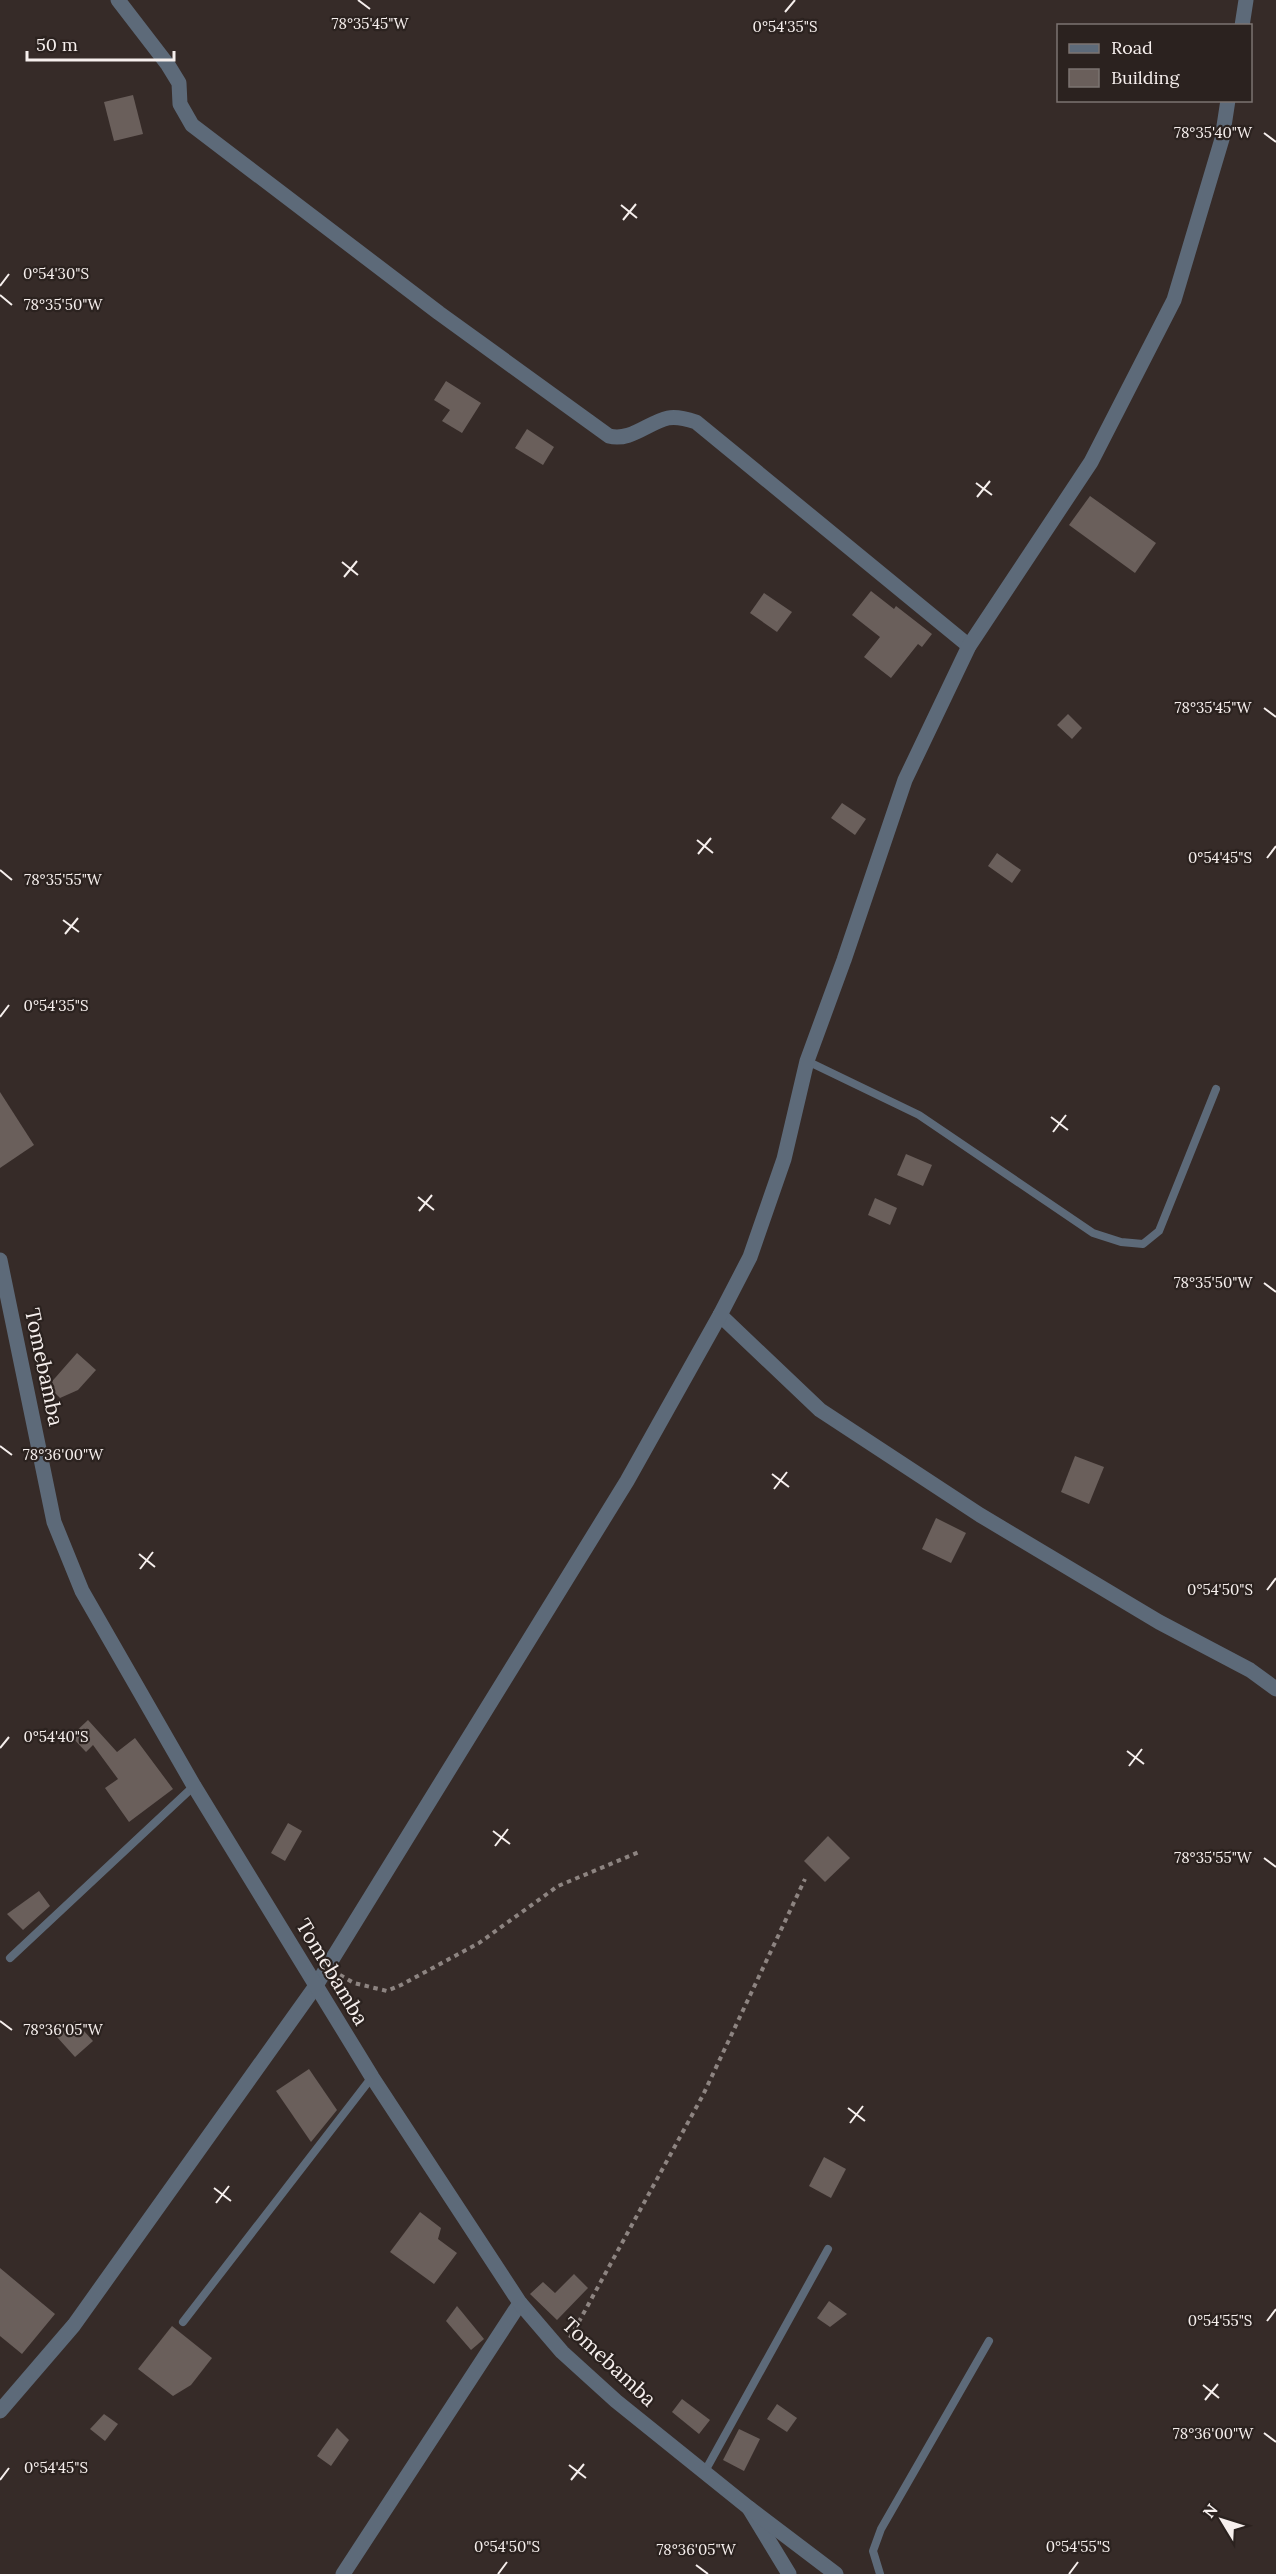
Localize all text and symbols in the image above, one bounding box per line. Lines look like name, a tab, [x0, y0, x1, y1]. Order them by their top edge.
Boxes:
text: 78°35'45"W	[332, 14, 409, 33]
text: 0°54'35"S	[753, 17, 817, 36]
scale bar	[27, 24, 174, 62]
legend	[1057, 24, 1252, 102]
text: 50 m	[36, 33, 78, 56]
text: Road	[1111, 36, 1153, 59]
text: Building	[1111, 66, 1181, 89]
text: 78°35'40"W	[1174, 123, 1253, 142]
text: 0°54'30"S	[23, 264, 89, 283]
text: 78°35'50"W	[24, 295, 103, 314]
text: 78°35'45"W	[1175, 698, 1252, 717]
text: 0°54'45"S	[1188, 848, 1252, 867]
text: 78°35'55"W	[24, 870, 103, 889]
text: 0°54'35"S	[24, 996, 88, 1015]
text: 78°35'50"W	[1174, 1273, 1253, 1292]
street label: Tomebamba	[19, 1306, 70, 1428]
text: 78°36'00"W	[23, 1445, 104, 1464]
text: 0°54'50"S	[1187, 1580, 1253, 1599]
text: 0°54'40"S	[23, 1727, 89, 1746]
text: 78°35'55"W	[1174, 1848, 1253, 1867]
street label: Tomebamba	[290, 1913, 375, 2030]
text: 78°36'05"W	[23, 2020, 104, 2039]
street label: Tomebamba	[556, 2311, 662, 2412]
text: 0°54'55"S	[1188, 2311, 1252, 2330]
text: 78°36'00"W	[1173, 2424, 1254, 2443]
text: 0°54'45"S	[24, 2458, 88, 2477]
north arrow	[1192, 2490, 1252, 2550]
text: N	[1198, 2500, 1222, 2522]
text: 0°54'50"S	[474, 2537, 540, 2556]
text: 0°54'55"S	[1046, 2537, 1110, 2556]
text: 78°36'05"W	[656, 2540, 737, 2559]

